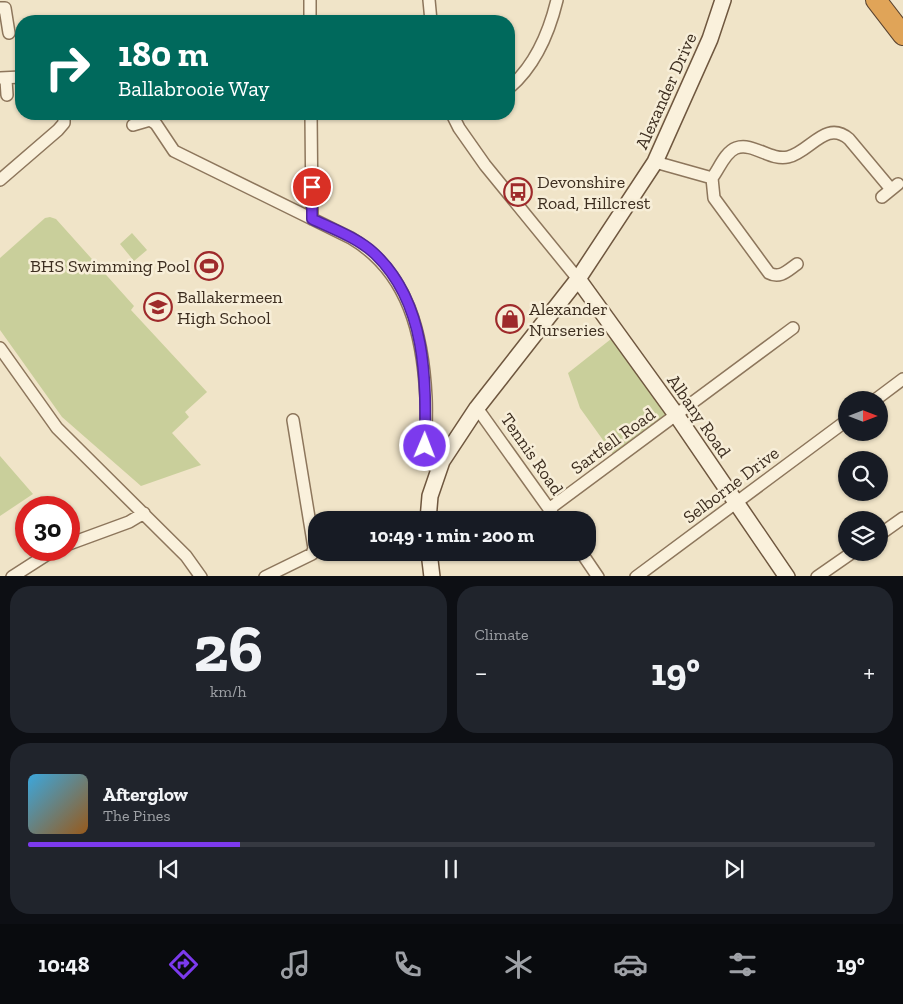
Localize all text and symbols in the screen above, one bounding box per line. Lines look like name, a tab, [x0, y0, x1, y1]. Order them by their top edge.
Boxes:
street label: Alexander Drive	[631, 29, 701, 153]
text: 180 m	[118, 33, 208, 75]
icon: right	[35, 35, 100, 100]
text: Ballabrooie Way	[118, 75, 270, 102]
pin	[291, 166, 333, 208]
place label: Devonshire Road, Hillcrest	[537, 171, 651, 214]
icon: arrive	[298, 173, 326, 201]
bus stop icon: Devonshire Road, Hillcrest	[503, 177, 533, 207]
sports icon: BHS Swimming Pool	[194, 251, 224, 281]
place label: BHS Swimming Pool	[30, 255, 190, 277]
place label: Ballakermeen High School	[177, 286, 283, 329]
school or university icon: Ballakermeen High School	[143, 292, 173, 322]
place label: Alexander Nurseries	[529, 298, 608, 341]
shop icon: Alexander Nurseries	[495, 304, 525, 334]
street label: Albany Road	[662, 370, 736, 462]
north arrow	[838, 391, 888, 441]
map controls	[838, 391, 888, 561]
street label: Sartfell Road	[567, 403, 660, 479]
street label: Tennis Road	[496, 409, 568, 499]
position arrow	[398, 419, 450, 471]
street label: Selborne Drive	[679, 442, 783, 528]
button: search	[838, 451, 888, 501]
speed limit sign: 30	[15, 496, 80, 561]
button: layers	[838, 511, 888, 561]
text: 10:49 · 1 min · 200 m	[370, 524, 534, 547]
text: 26	[193, 610, 263, 688]
text: Climate	[475, 625, 529, 644]
text: 19°	[651, 649, 700, 695]
text: −	[475, 656, 488, 689]
text: +	[863, 656, 875, 689]
text: km/h	[210, 682, 247, 701]
text: Afterglow	[103, 783, 188, 806]
text: The Pines	[103, 806, 170, 825]
icon: previous	[155, 855, 183, 883]
icon: pause	[437, 855, 465, 883]
icon: next	[720, 855, 748, 883]
icon: directions	[166, 947, 201, 982]
icon: music	[278, 947, 313, 982]
icon: phone	[390, 947, 425, 982]
icon: climate	[501, 947, 536, 982]
icon: car	[613, 947, 648, 982]
icon: filters	[725, 947, 760, 982]
text: 10:48	[38, 951, 90, 978]
text: 19°	[836, 951, 865, 978]

